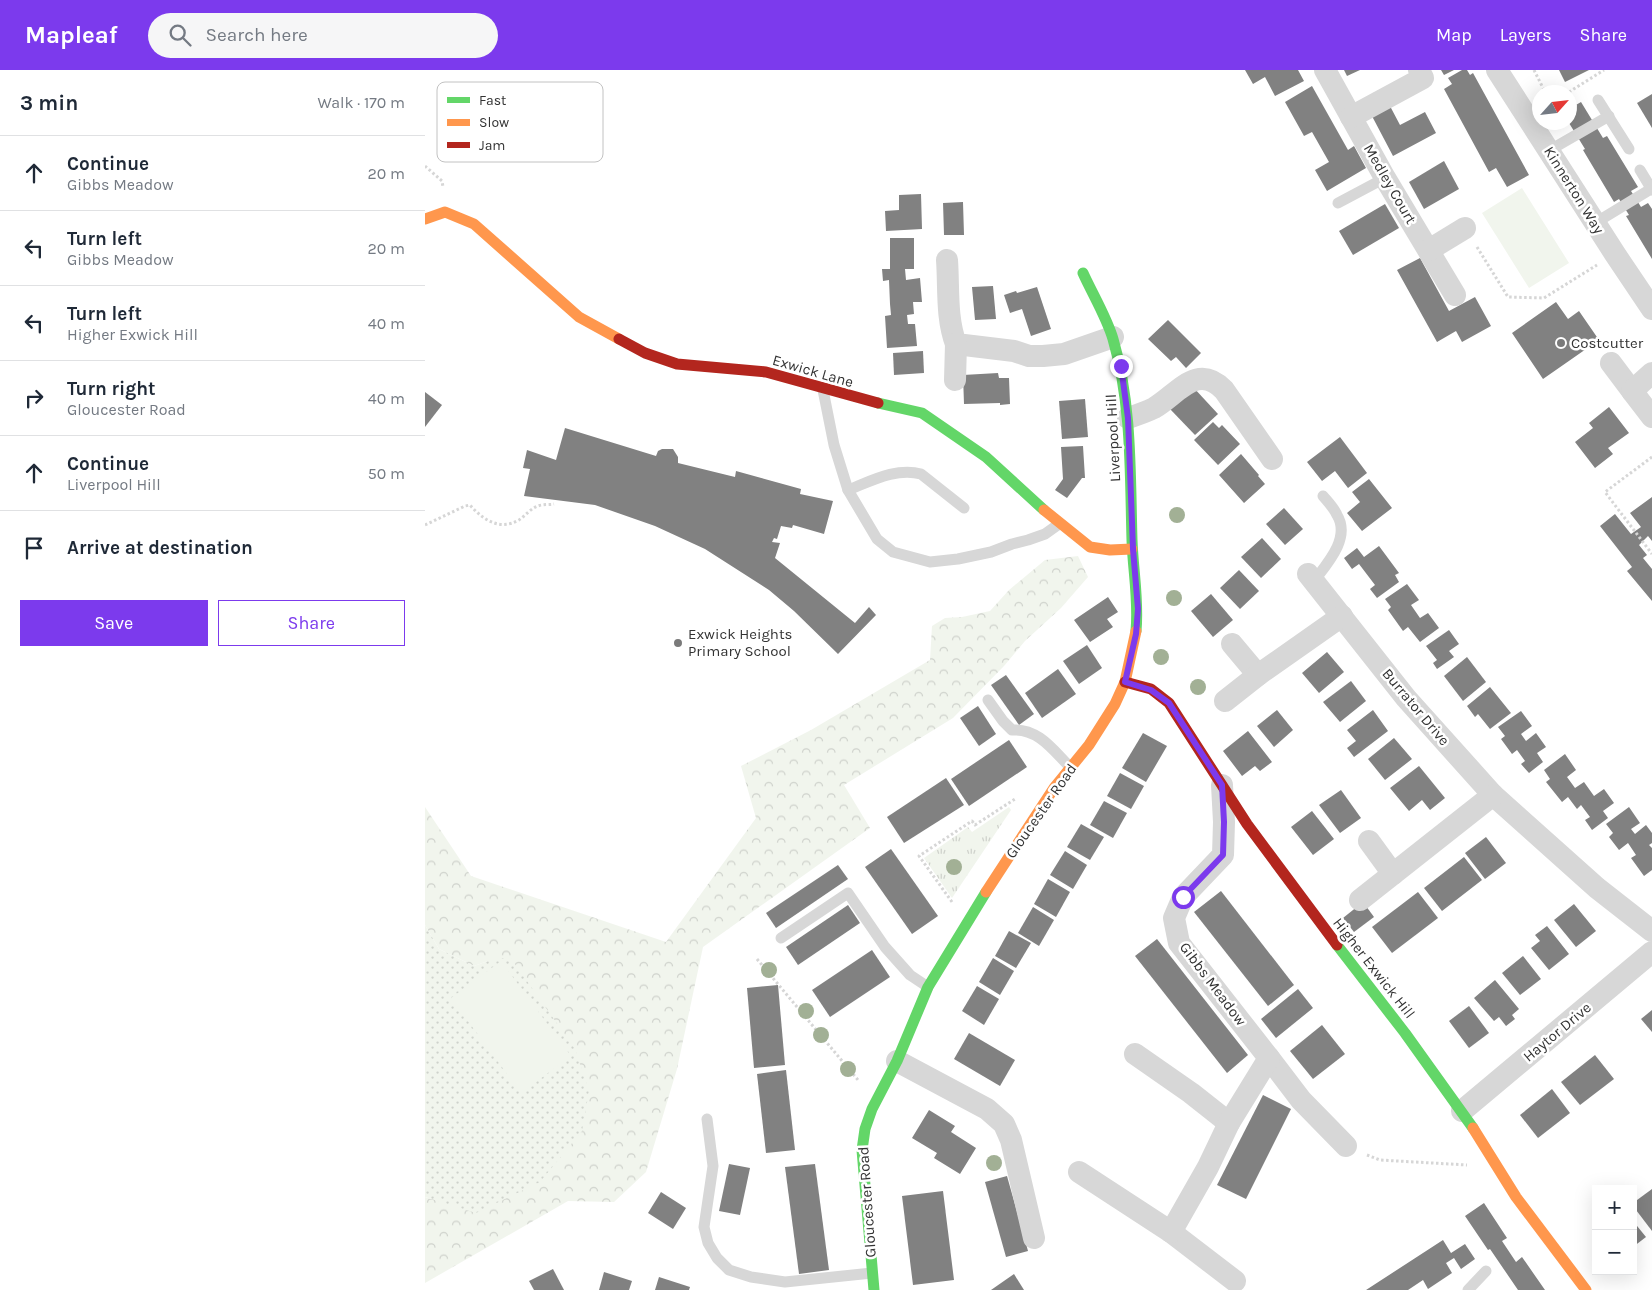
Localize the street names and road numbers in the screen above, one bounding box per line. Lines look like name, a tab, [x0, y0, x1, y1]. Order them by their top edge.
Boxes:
street label: Medley Court	[1360, 141, 1420, 227]
street label: Kinnerton Way	[1540, 143, 1608, 237]
street label: Exwick Lane	[771, 351, 855, 391]
street label: Liverpool Hill	[1102, 394, 1124, 482]
street label: Burrator Drive	[1378, 665, 1454, 749]
street label: Gloucester Road	[1002, 760, 1080, 862]
street label: Higher Exwick Hill	[1329, 914, 1419, 1022]
street label: Gibbs Meadow	[1176, 939, 1250, 1029]
street label: Haytor Drive	[1519, 998, 1595, 1066]
street label: Gloucester Road	[854, 1146, 880, 1258]

